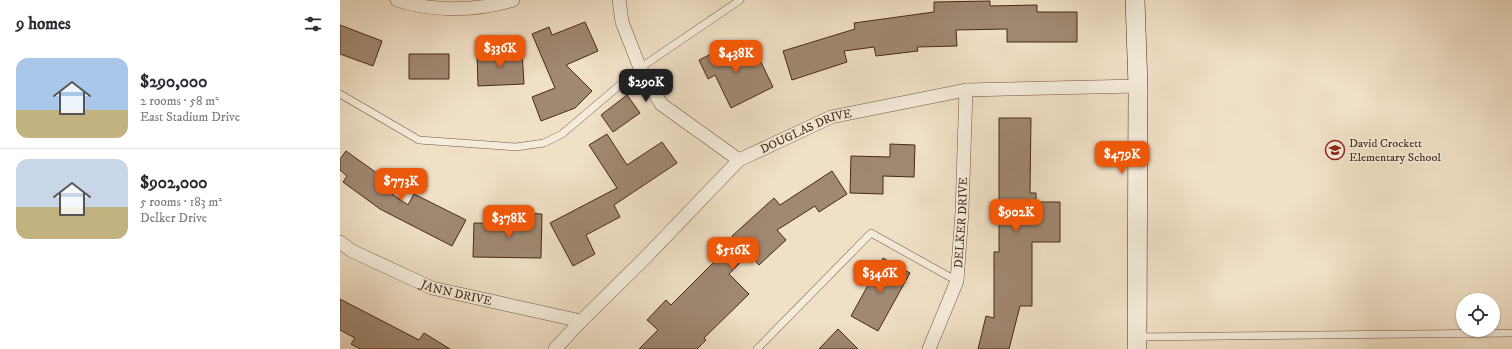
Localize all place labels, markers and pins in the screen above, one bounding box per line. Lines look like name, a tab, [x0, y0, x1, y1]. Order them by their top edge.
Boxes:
pin: $336K	[472, 35, 528, 69]
pin: $438K	[708, 40, 764, 74]
pin: $290K	[618, 69, 674, 103]
place label: David Crockett Elementary School	[1349, 136, 1441, 165]
school or university icon: David Crockett Elementary School	[1324, 139, 1346, 161]
pin: $479K	[1094, 141, 1150, 175]
pin: $773K	[373, 168, 429, 202]
pin: $902K	[988, 199, 1044, 233]
pin: $378K	[481, 205, 537, 239]
pin: $516K	[705, 237, 761, 271]
pin: $346K	[852, 260, 908, 294]

